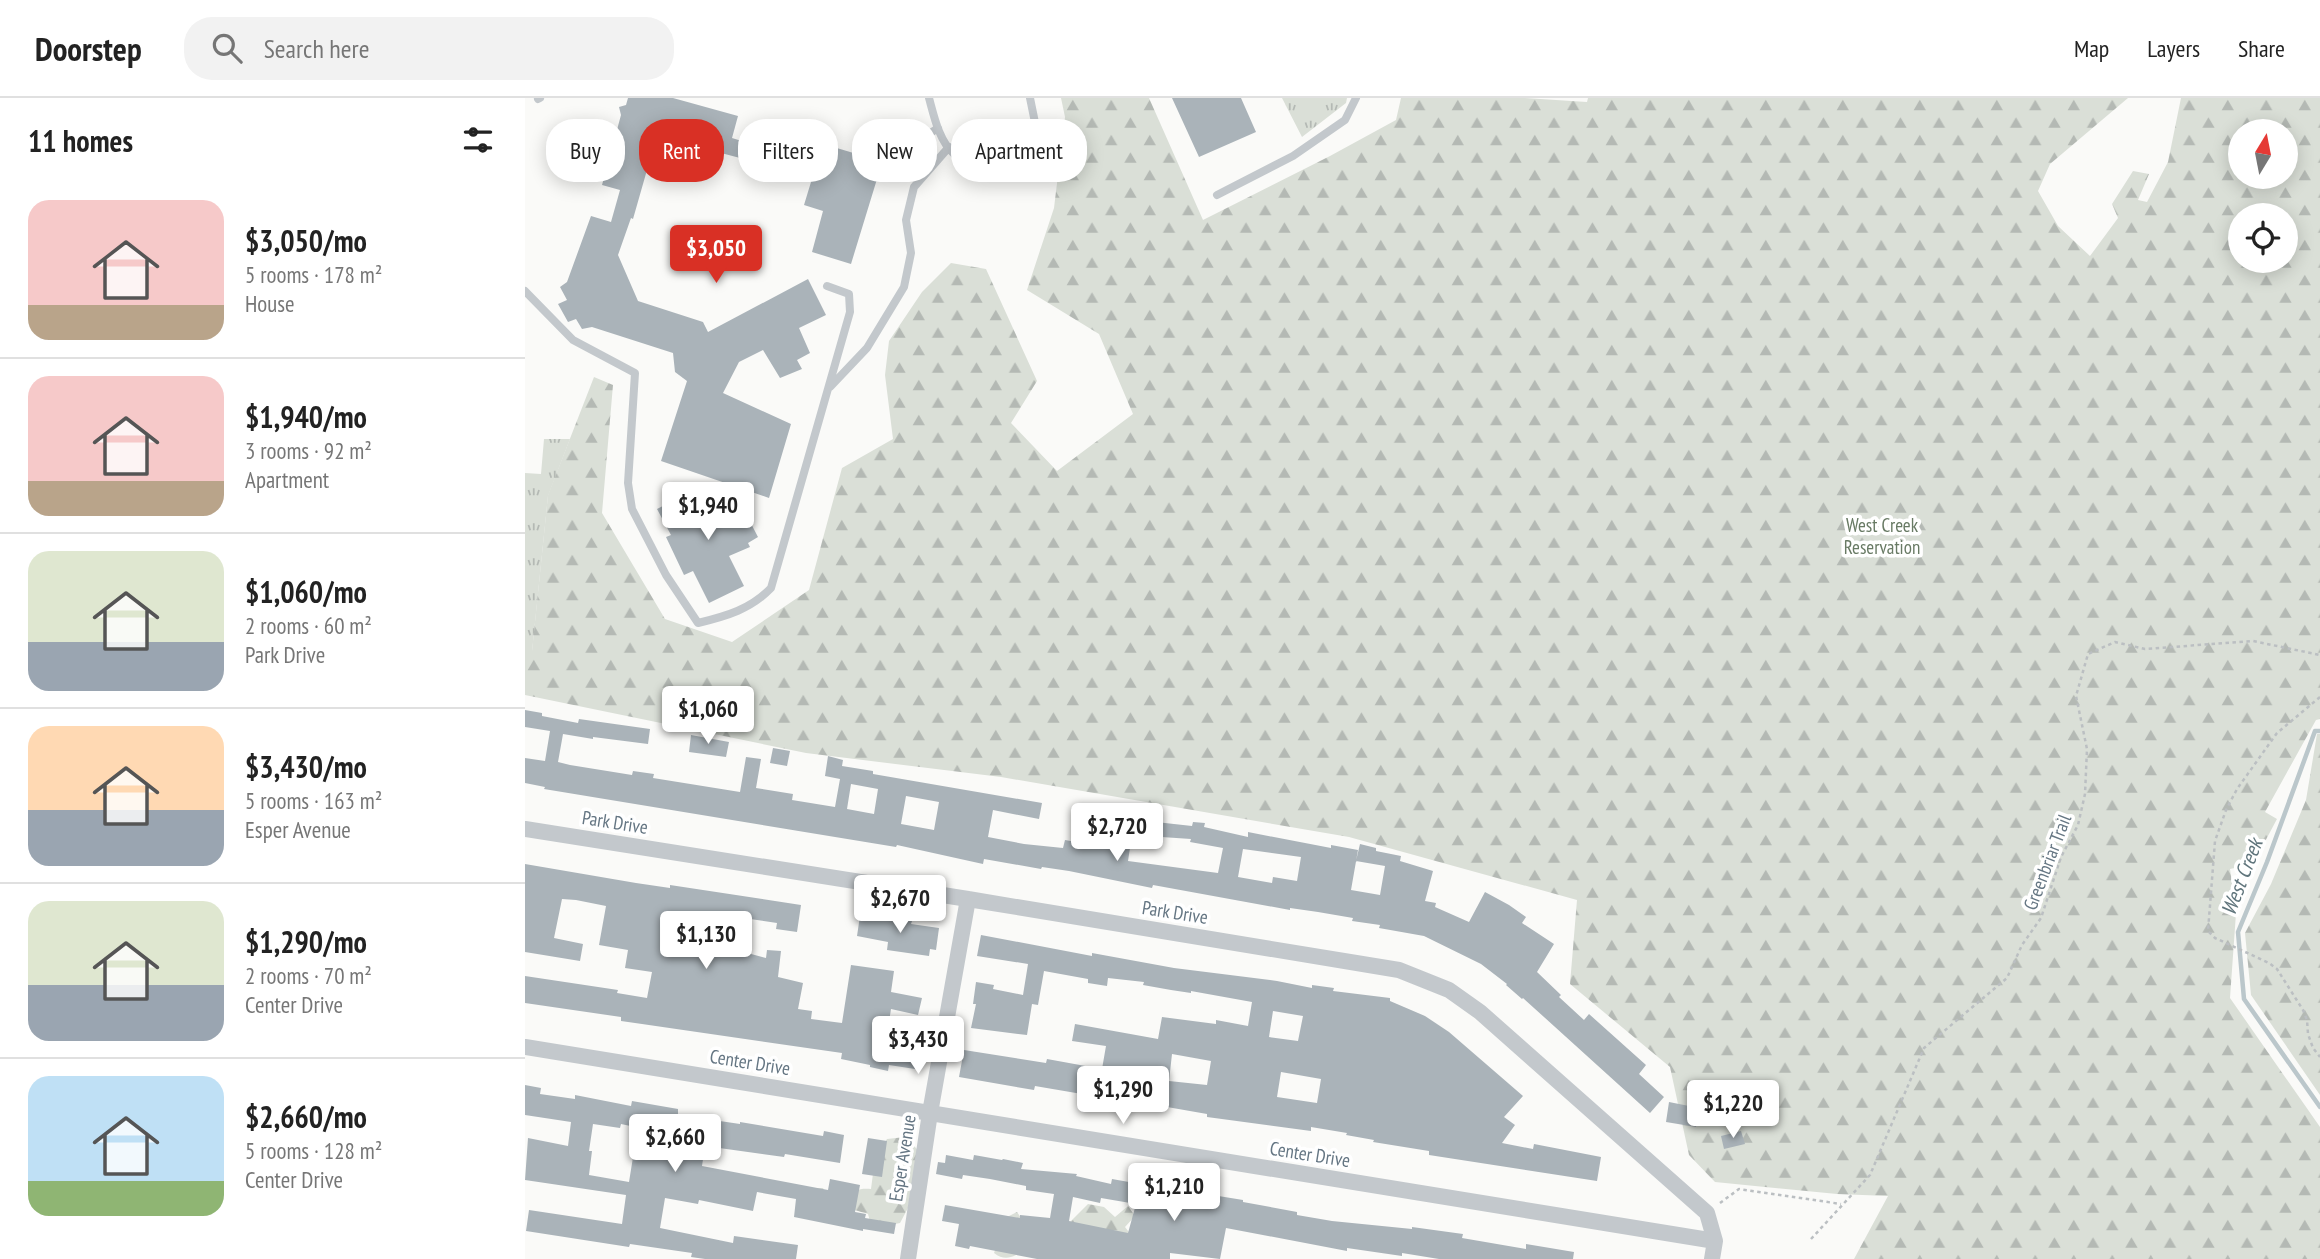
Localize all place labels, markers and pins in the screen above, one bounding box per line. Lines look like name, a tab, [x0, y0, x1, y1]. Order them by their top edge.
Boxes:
pin: $3,050	[659, 226, 773, 285]
pin: $1,940	[651, 482, 765, 542]
pin: $1,060	[651, 686, 765, 746]
pin: $2,720	[1060, 804, 1174, 863]
pin: $2,670	[843, 876, 957, 935]
pin: $1,130	[649, 912, 763, 971]
pin: $3,430	[861, 1016, 975, 1076]
pin: $1,290	[1066, 1066, 1180, 1126]
pin: $1,220	[1676, 1080, 1790, 1140]
pin: $2,660	[618, 1114, 732, 1174]
pin: $1,210	[1117, 1164, 1231, 1223]

